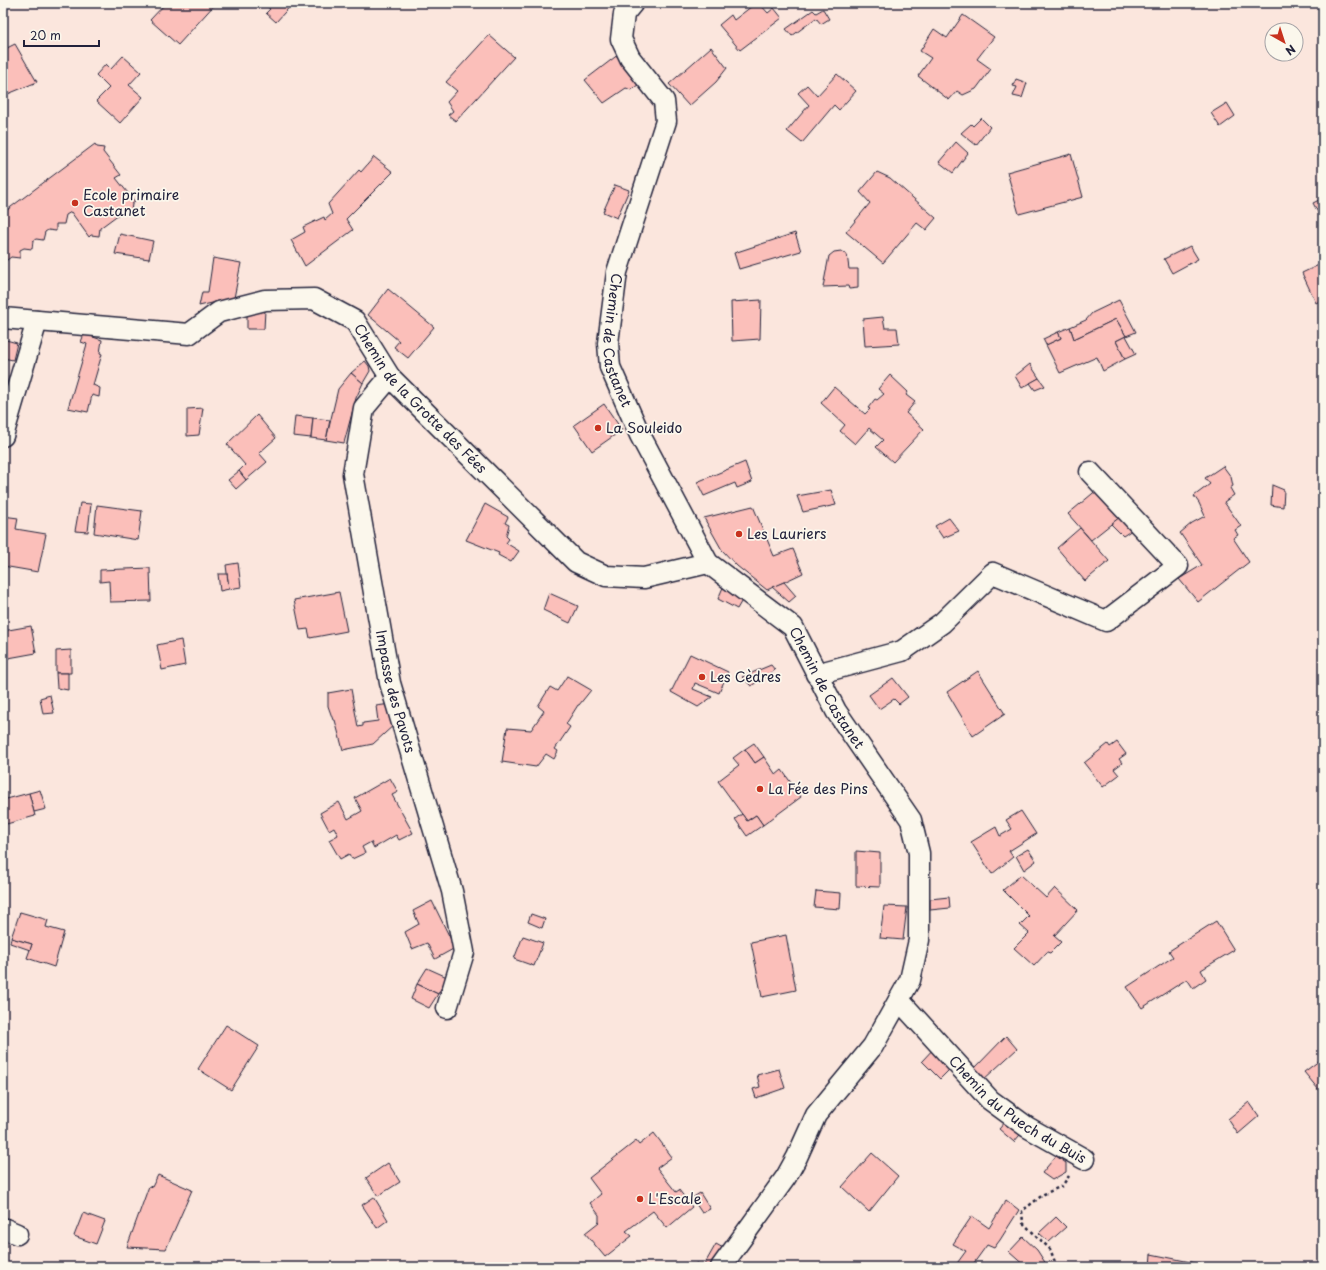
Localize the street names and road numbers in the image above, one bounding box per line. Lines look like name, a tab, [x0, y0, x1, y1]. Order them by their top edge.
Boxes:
street label: Chemin de Castanet	[598, 272, 637, 411]
street label: Chemin de la Grotte des Fées	[349, 319, 492, 478]
street label: Chemin de Castanet	[785, 623, 870, 753]
street label: Impasse des Pavots	[371, 628, 421, 755]
street label: Chemin du Puech du Buis	[944, 1051, 1090, 1168]

